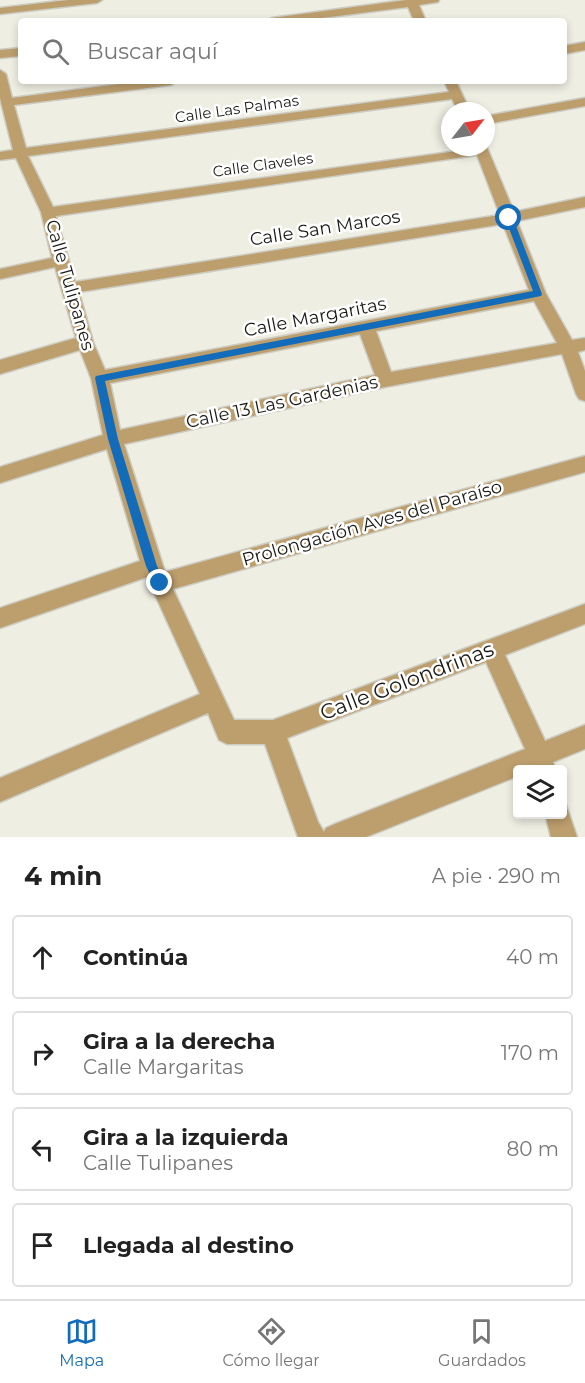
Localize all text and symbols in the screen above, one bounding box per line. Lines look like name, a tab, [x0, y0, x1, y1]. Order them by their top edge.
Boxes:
search box	[18, 18, 567, 84]
icon: search	[39, 35, 72, 68]
text: Buscar aquí	[87, 38, 218, 65]
street label: Calle Las Palmas	[174, 90, 300, 127]
north arrow	[441, 102, 495, 156]
street label: Calle Claveles	[212, 148, 314, 181]
route start	[495, 204, 521, 230]
street label: Calle San Marcos	[248, 205, 402, 251]
street label: Calle Tulipanes	[41, 217, 99, 353]
street label: Calle Margaritas	[242, 292, 388, 342]
street label: Calle 13 Las Gardenias	[184, 371, 380, 433]
street label: Prolongación Aves del Paraíso	[240, 475, 504, 571]
route end	[146, 569, 172, 595]
street label: Calle Golondrinas	[316, 636, 497, 725]
map controls	[513, 765, 567, 819]
button: layers	[513, 765, 567, 819]
text: 4 min	[24, 860, 102, 892]
text: A pie · 290 m	[432, 864, 561, 888]
icon: ahead	[26, 941, 59, 974]
text: Continúa	[83, 944, 188, 971]
text: 40 m	[506, 945, 559, 969]
text: Gira a la derecha	[83, 1028, 275, 1055]
icon: right	[26, 1037, 59, 1070]
text: 170 m	[501, 1041, 559, 1065]
text: Calle Margaritas	[83, 1055, 243, 1079]
text: Gira a la izquierda	[83, 1124, 289, 1151]
icon: left	[26, 1133, 59, 1166]
text: 80 m	[507, 1137, 559, 1161]
text: Calle Tulipanes	[83, 1151, 233, 1175]
icon: arrive	[26, 1229, 59, 1262]
text: Llegada al destino	[83, 1232, 294, 1259]
tab: Mapa	[59, 1315, 104, 1370]
tab: Cómo llegar	[222, 1315, 320, 1370]
tab: Guardados	[438, 1315, 526, 1370]

